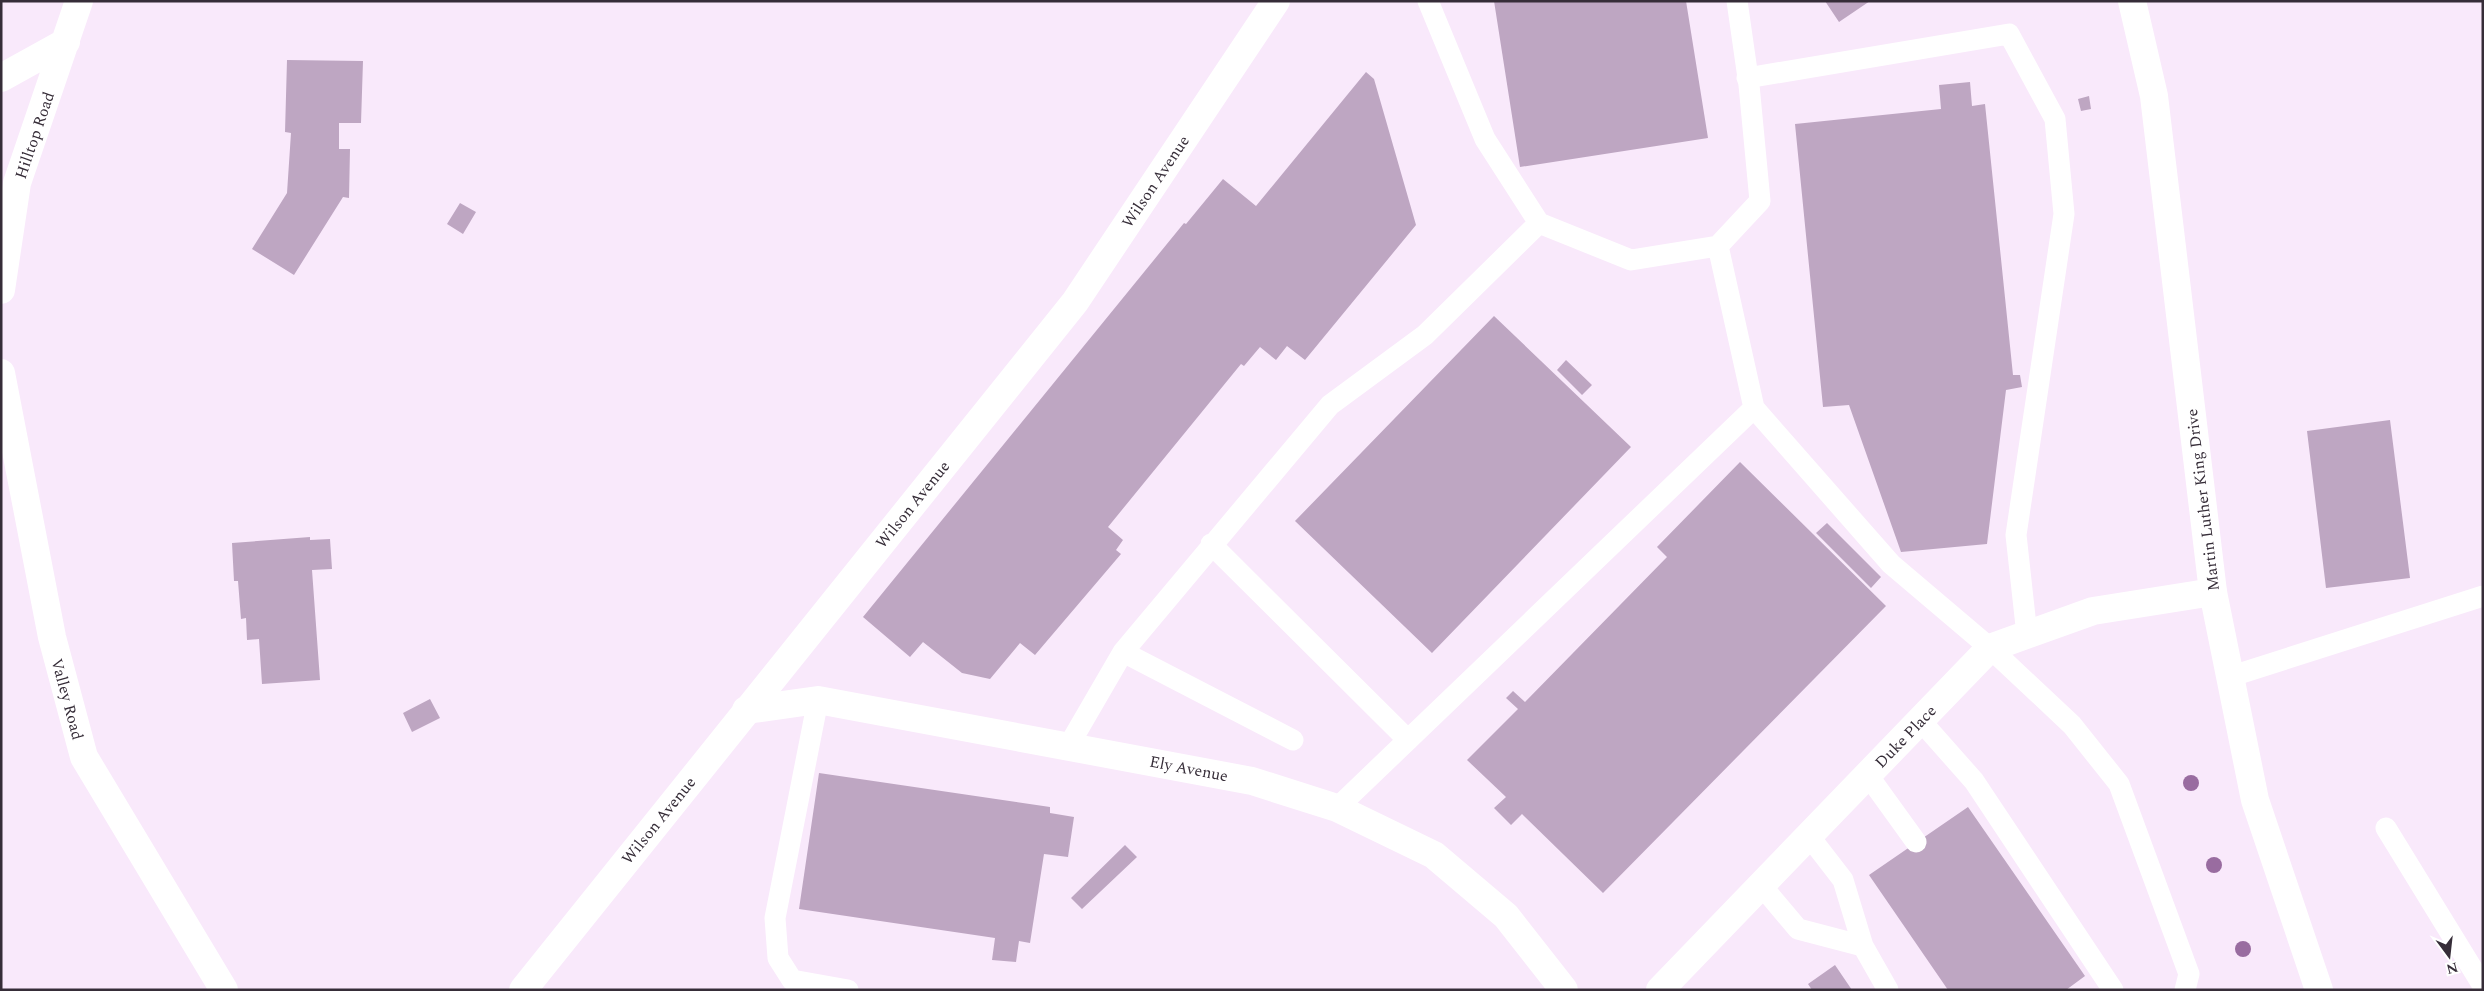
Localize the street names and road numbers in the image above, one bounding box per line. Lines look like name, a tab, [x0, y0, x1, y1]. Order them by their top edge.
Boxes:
street label: Hilltop Road	[9, 88, 61, 182]
street label: Wilson Avenue	[1116, 131, 1196, 233]
street label: Martin Luther King Drive	[2180, 408, 2226, 592]
street label: Wilson Avenue	[870, 456, 956, 554]
street label: Valley Road	[45, 656, 89, 743]
street label: Duke Place	[1869, 700, 1942, 774]
street label: Ely Avenue	[1147, 750, 1230, 788]
street label: Wilson Avenue	[616, 772, 702, 870]

